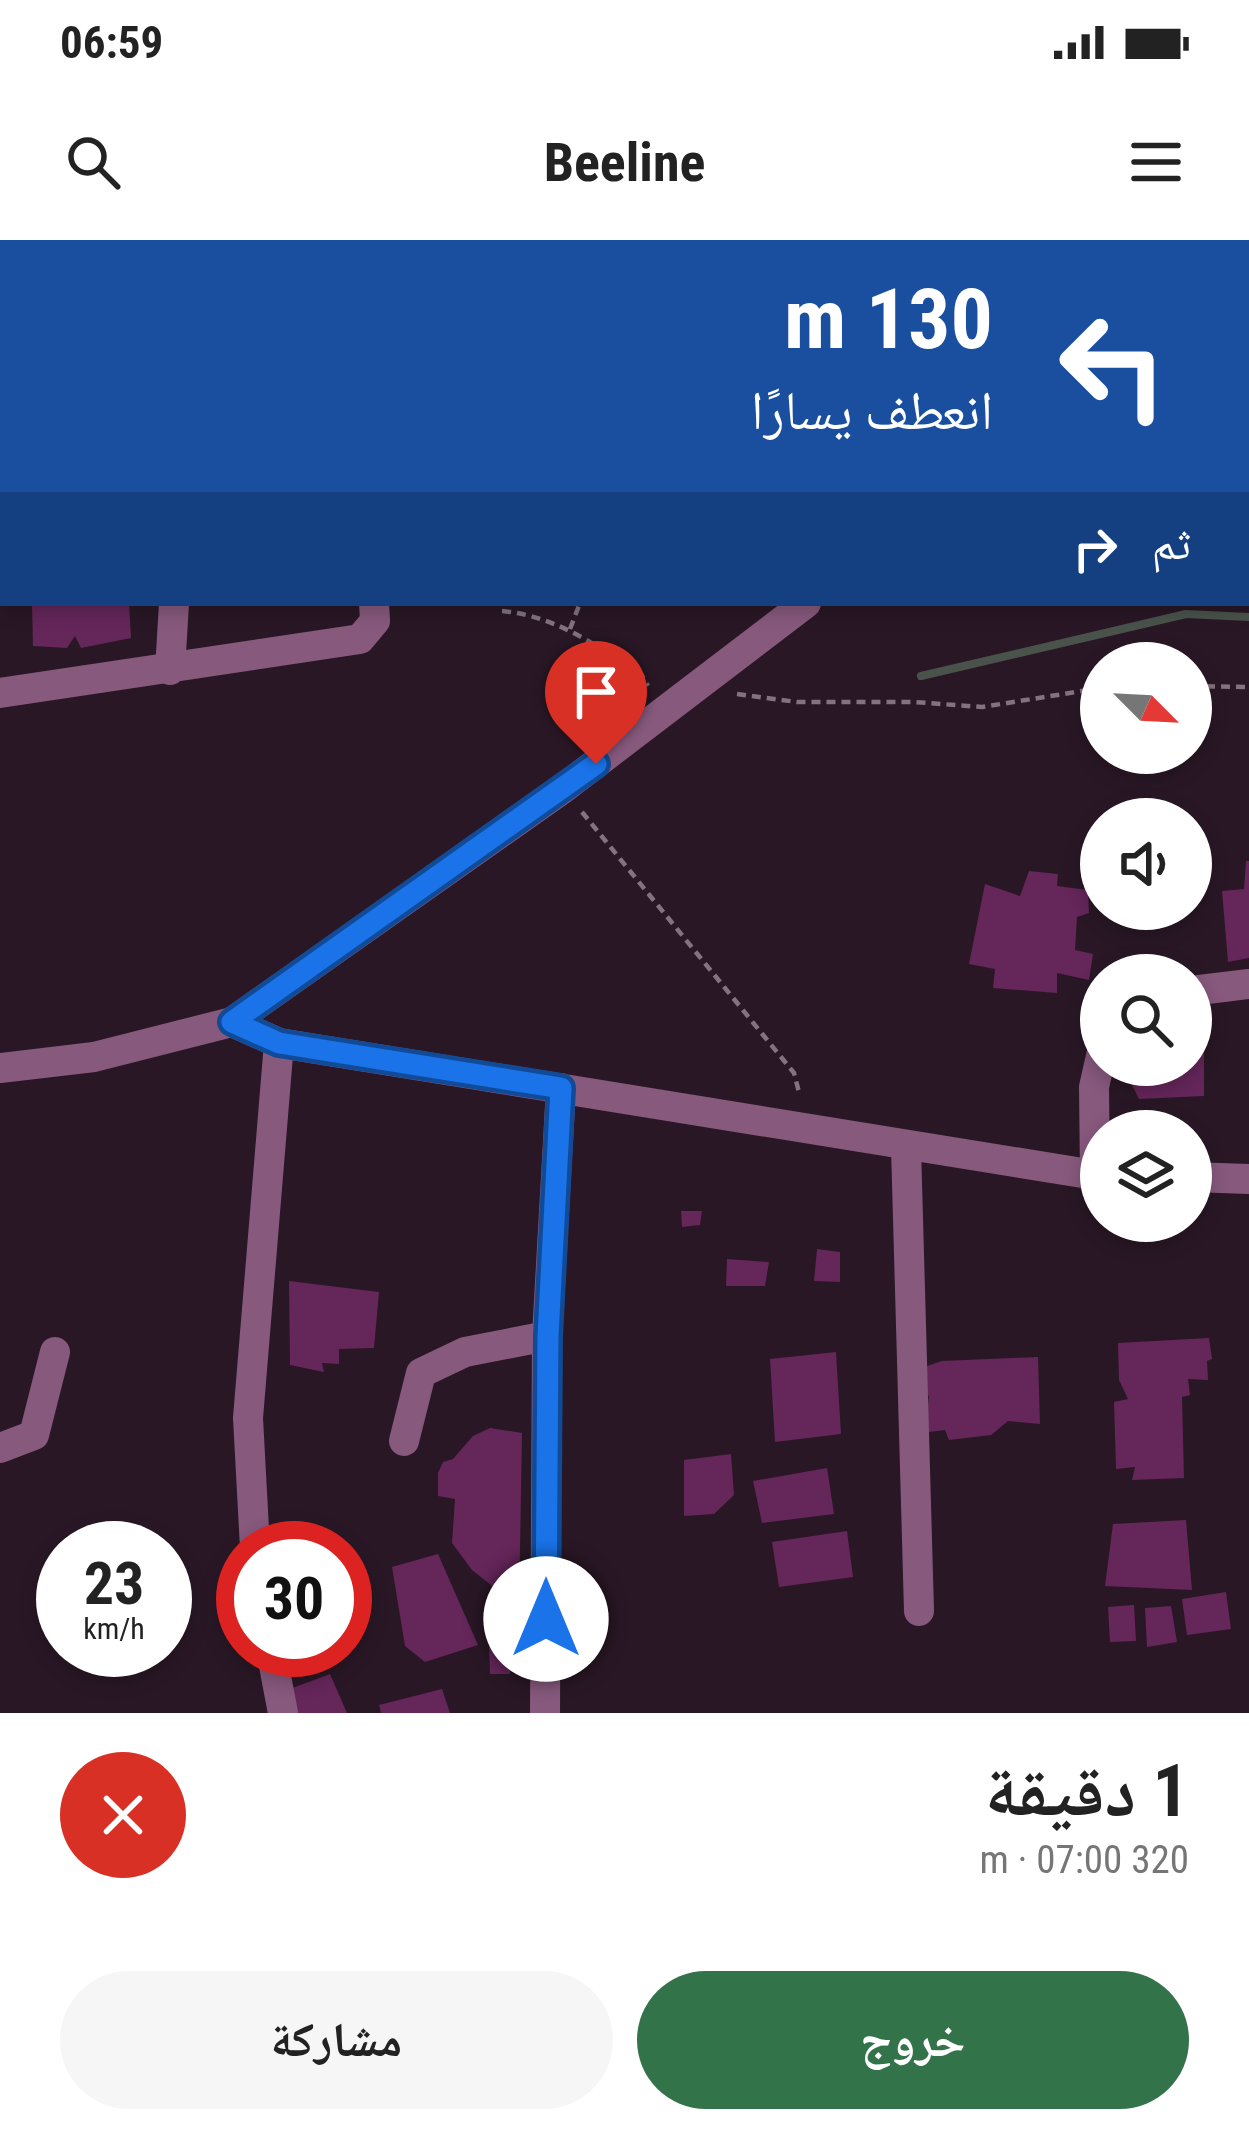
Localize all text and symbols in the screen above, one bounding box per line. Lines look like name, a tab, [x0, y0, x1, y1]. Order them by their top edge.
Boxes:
text: 06:59	[60, 16, 163, 69]
icon: search	[60, 129, 126, 195]
icon: menu	[1123, 129, 1189, 195]
text: Beeline	[544, 131, 705, 194]
text: 130 m	[784, 270, 993, 369]
icon: left	[1035, 288, 1191, 444]
text: انعطف يسارًا	[751, 379, 993, 442]
icon: right	[1062, 516, 1128, 582]
text: ثم	[1152, 517, 1191, 570]
pin	[545, 641, 647, 764]
north arrow	[1080, 642, 1212, 774]
map controls	[1080, 642, 1212, 1242]
icon: arrive	[563, 659, 629, 725]
button: sound	[1080, 798, 1212, 930]
button: search	[1080, 954, 1212, 1086]
button: layers	[1080, 1110, 1212, 1242]
speed limit sign: 30	[216, 1521, 372, 1677]
text: 23	[84, 1548, 144, 1619]
position arrow	[483, 1556, 609, 1682]
text: km/h	[83, 1611, 145, 1646]
text: 1 دقيقة	[985, 1749, 1189, 1834]
button: close	[60, 1752, 186, 1878]
text: 320 m · 07:00	[979, 1837, 1189, 1883]
button: مشاركة	[60, 1971, 613, 2109]
button: خروج	[637, 1971, 1189, 2109]

